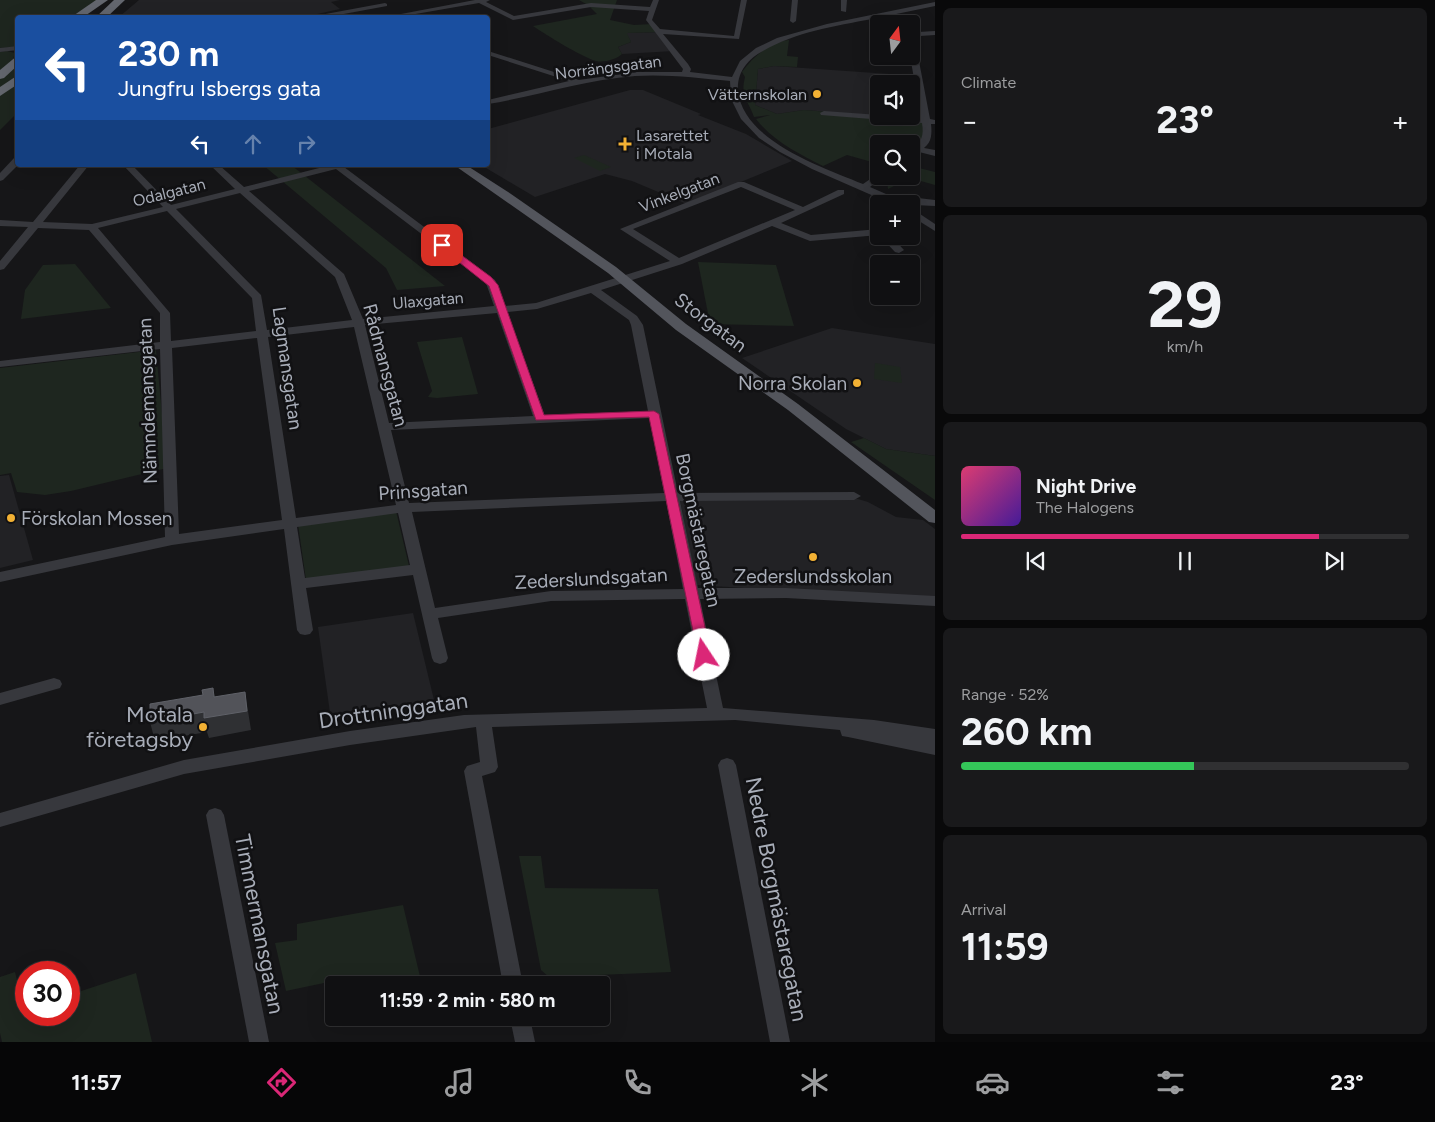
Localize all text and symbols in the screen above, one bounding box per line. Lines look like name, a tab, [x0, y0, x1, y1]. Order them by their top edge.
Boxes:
north arrow	[870, 15, 920, 65]
map controls	[870, 15, 920, 305]
text: 230 m	[118, 33, 219, 75]
icon: left	[35, 35, 100, 100]
street label: Norrängsgatan	[554, 52, 662, 83]
text: Climate	[961, 73, 1016, 92]
text: Jungfru Isbergs gata	[118, 75, 321, 102]
button: sound	[870, 75, 920, 125]
place label: Vätternskolan	[708, 85, 807, 104]
marker: Vätternskolan	[811, 88, 823, 100]
text: 23°	[1156, 97, 1214, 143]
text: −	[961, 104, 978, 138]
text: +	[1392, 104, 1409, 138]
place label: Lasarettet i Motala	[636, 126, 709, 163]
icon: left	[186, 130, 214, 158]
icon: ahead	[239, 130, 267, 158]
icon: right	[292, 130, 320, 158]
button: search	[870, 135, 920, 185]
marker: Lasarettet i Motala	[618, 137, 632, 151]
street label: Vinkelgatan	[636, 168, 722, 216]
street label: Odalgatan	[131, 174, 207, 211]
button: +	[870, 195, 920, 245]
pin	[421, 224, 463, 266]
icon: arrive	[428, 231, 456, 259]
button: −	[870, 255, 920, 305]
text: 29	[1147, 265, 1223, 343]
street label: Ulaxgatan	[392, 288, 464, 313]
street label: Storgatan	[670, 288, 751, 357]
street label: Rådmansgatan	[358, 301, 413, 429]
street label: Lagmansgatan	[267, 305, 308, 431]
street label: Nämndemansgatan	[133, 318, 162, 484]
text: km/h	[1167, 337, 1203, 356]
place label: Norra Skolan	[738, 372, 847, 395]
marker: Norra Skolan	[851, 377, 863, 389]
street label: Borgmästaregatan	[671, 451, 726, 609]
text: Night Drive	[1036, 475, 1136, 498]
street label: Prinsgatan	[378, 476, 468, 505]
text: The Halogens	[1036, 498, 1134, 517]
place label: Förskolan Mossen	[21, 507, 172, 530]
marker: Förskolan Mossen	[5, 512, 17, 524]
icon: previous	[1022, 547, 1050, 575]
icon: pause	[1171, 547, 1199, 575]
icon: next	[1320, 547, 1348, 575]
marker: Zederslundsskolan	[807, 551, 819, 563]
street label: Zederslundsgatan	[514, 563, 668, 594]
place label: Zederslundsskolan	[734, 565, 892, 588]
position arrow	[677, 628, 729, 680]
text: Range · 52%	[961, 685, 1049, 704]
street label: Drottninggatan	[317, 687, 469, 734]
place label: Motala företagsby	[86, 701, 193, 753]
text: 260 km	[961, 709, 1092, 755]
marker: Motala företagsby	[197, 721, 209, 733]
street label: Nedre Borgmästaregatan	[740, 775, 813, 1024]
street label: Timmermansgatan	[229, 832, 290, 1016]
text: Arrival	[961, 900, 1006, 919]
text: 11:59	[961, 924, 1049, 970]
speed limit sign: 30	[15, 961, 80, 1026]
text: 11:59 · 2 min · 580 m	[380, 989, 555, 1012]
icon: directions	[264, 1065, 299, 1100]
icon: music	[442, 1065, 477, 1100]
icon: phone	[620, 1065, 655, 1100]
icon: climate	[797, 1065, 832, 1100]
icon: car	[975, 1065, 1010, 1100]
icon: filters	[1153, 1065, 1188, 1100]
text: 11:57	[71, 1069, 122, 1096]
text: 23°	[1330, 1069, 1364, 1096]

